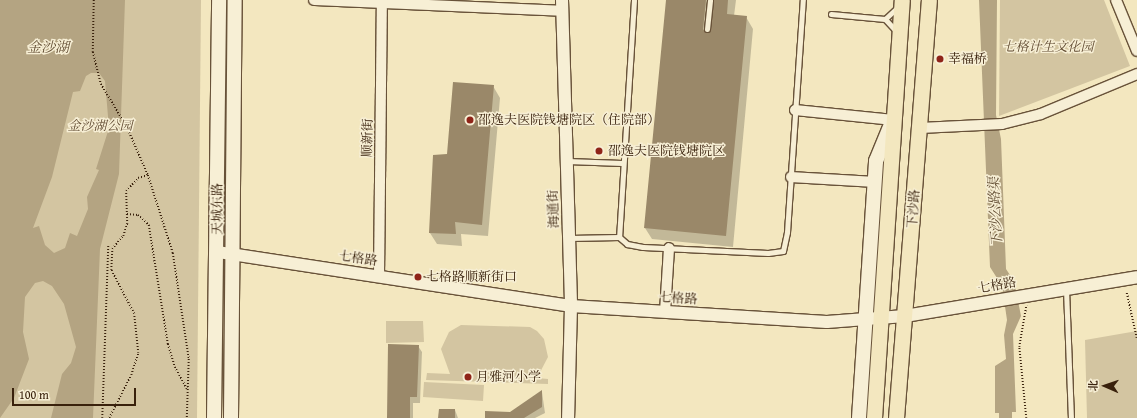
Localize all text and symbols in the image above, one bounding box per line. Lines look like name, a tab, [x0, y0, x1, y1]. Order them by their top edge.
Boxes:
water label: 金沙湖	[27, 39, 69, 55]
park label: 七格计生文化园	[1003, 39, 1093, 55]
place label: 幸福桥	[948, 51, 987, 67]
marker: 幸福桥	[935, 54, 945, 64]
place label: 邵逸夫医院钱塘院区（住院部）	[478, 112, 660, 128]
marker: 邵逸夫医院钱塘院区（住院部）	[465, 115, 475, 125]
park label: 金沙湖公园	[68, 118, 132, 134]
street label: 顺新街	[360, 118, 376, 158]
place label: 邵逸夫医院钱塘院区	[608, 143, 725, 159]
marker: 邵逸夫医院钱塘院区	[593, 145, 605, 157]
water label: 下沙公路渠	[985, 177, 1005, 247]
street label: 天城东路	[210, 183, 226, 235]
street label: 海通街	[546, 189, 562, 229]
street label: 下沙路	[905, 189, 923, 229]
street label: 七格路	[338, 249, 378, 269]
place label: 七格路顺新街口	[426, 269, 517, 285]
marker: 七格路顺新街口	[413, 272, 423, 282]
street label: 七格路	[976, 275, 1018, 297]
street label: 七格路	[658, 290, 698, 308]
north arrow	[1085, 366, 1125, 406]
place label: 月雅河小学	[476, 369, 541, 385]
marker: 月雅河小学	[463, 372, 473, 382]
scale bar	[14, 380, 138, 406]
text: 北	[1085, 380, 1101, 391]
text: 100 m	[19, 386, 49, 403]

